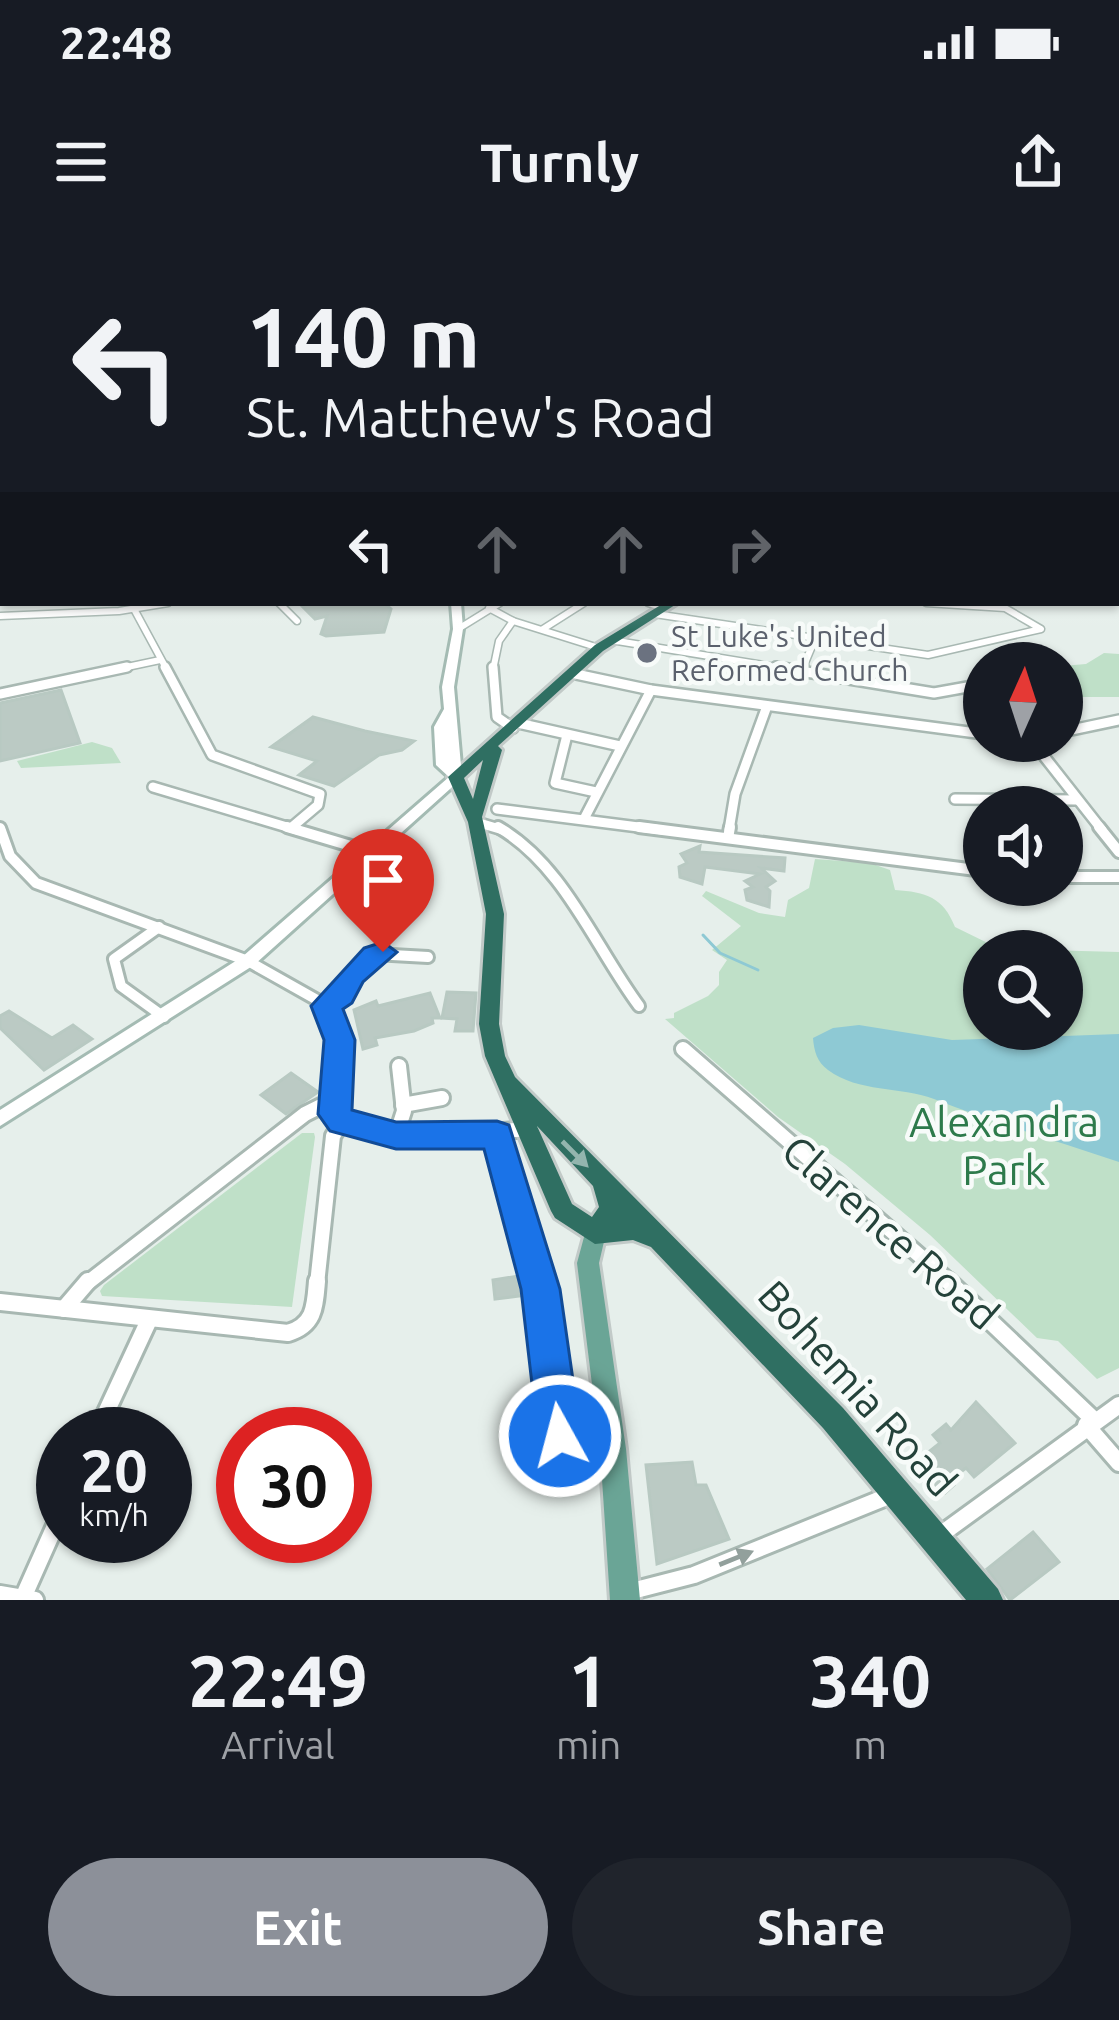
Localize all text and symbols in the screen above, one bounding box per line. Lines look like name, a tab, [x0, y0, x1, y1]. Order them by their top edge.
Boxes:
text: 22:48	[60, 17, 173, 68]
icon: menu	[48, 129, 114, 195]
icon: share	[1005, 129, 1071, 195]
text: Turnly	[480, 132, 639, 192]
icon: left	[48, 288, 204, 444]
text: 140 m	[246, 289, 480, 383]
text: St. Matthew's Road	[246, 387, 715, 447]
icon: left	[338, 516, 404, 582]
icon: ahead	[464, 516, 530, 582]
icon: ahead	[590, 516, 656, 582]
icon: right	[716, 516, 782, 582]
place label: St Luke's United Reformed Church	[671, 619, 908, 687]
marker: St Luke's United Reformed Church	[634, 640, 660, 666]
north arrow	[963, 642, 1083, 762]
map controls	[963, 642, 1083, 1050]
button: sound	[963, 786, 1083, 906]
pin	[332, 829, 434, 952]
icon: arrive	[350, 847, 416, 913]
button: search	[963, 930, 1083, 1050]
park label: Alexandra Park	[909, 1098, 1099, 1193]
street label: Clarence Road	[774, 1126, 1008, 1338]
one-way arrow	[561, 1140, 589, 1168]
street label: Bohemia Road	[749, 1271, 967, 1505]
position arrow	[497, 1373, 623, 1499]
speed limit sign: 30	[216, 1407, 372, 1563]
text: 20	[80, 1436, 148, 1503]
text: km/h	[79, 1498, 149, 1532]
one-way arrow	[718, 1548, 754, 1567]
text: 22:49	[188, 1640, 368, 1721]
text: 1	[568, 1640, 609, 1721]
text: 340	[809, 1640, 931, 1721]
text: Arrival	[221, 1723, 335, 1766]
text: min	[556, 1723, 621, 1766]
text: m	[853, 1723, 887, 1766]
button: Exit	[48, 1858, 548, 1996]
button: Share	[572, 1858, 1071, 1996]

